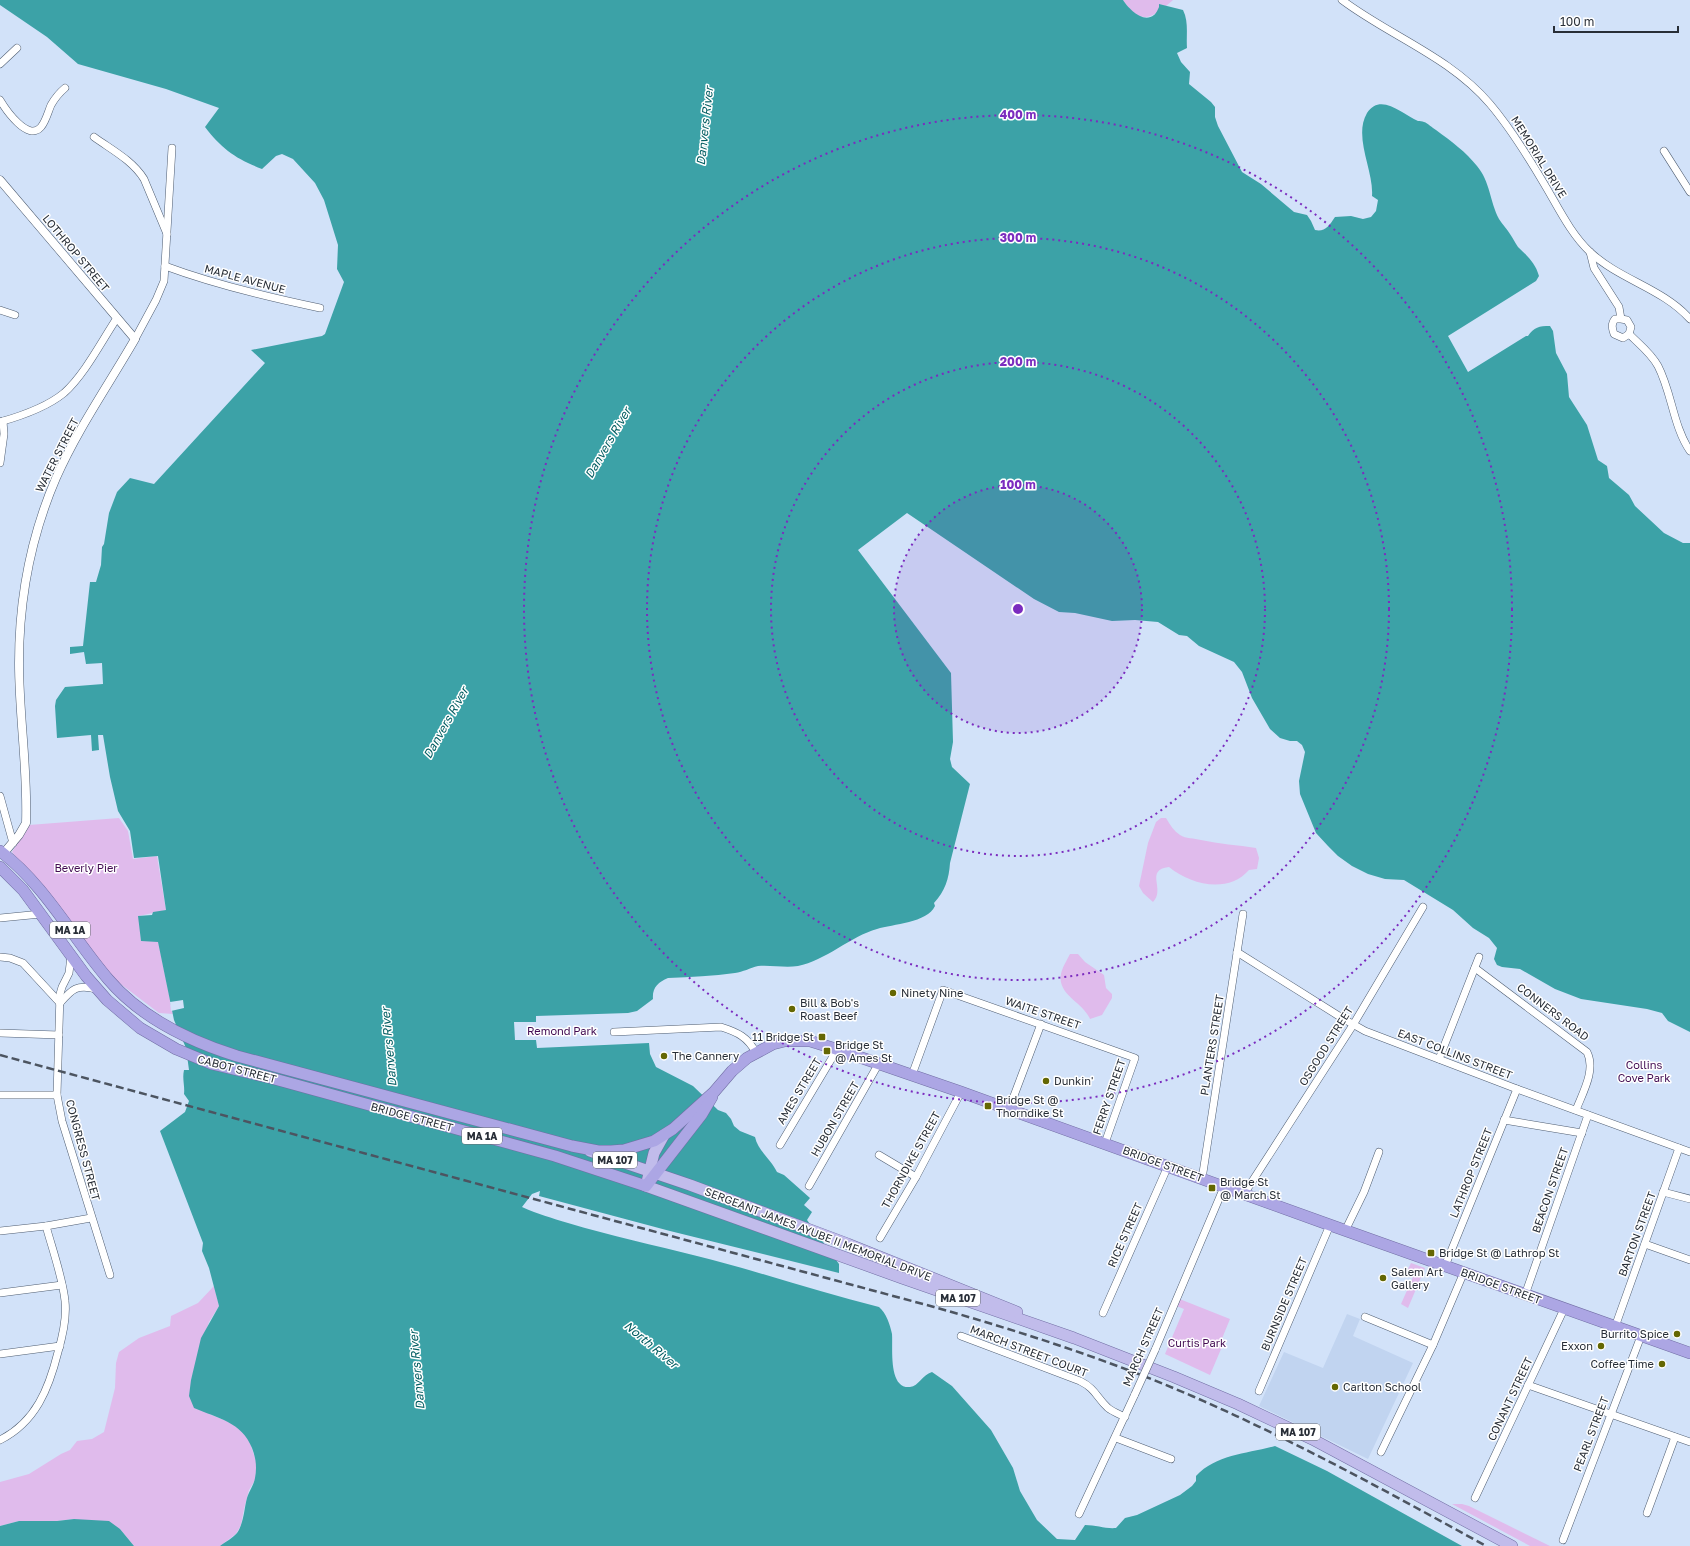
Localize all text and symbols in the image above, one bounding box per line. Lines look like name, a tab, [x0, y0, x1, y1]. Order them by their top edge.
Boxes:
scale bar	[1554, 8, 1678, 34]
text: 100 m	[1560, 14, 1594, 29]
water label: Danvers River	[693, 83, 716, 166]
text: 400 m	[1000, 107, 1036, 122]
street label: MEMORIAL DRIVE	[1509, 114, 1570, 200]
street label: LOTHROP STREET	[41, 212, 112, 294]
text: 300 m	[1000, 230, 1036, 245]
street label: MAPLE AVENUE	[203, 261, 287, 296]
text: 200 m	[1000, 354, 1036, 369]
water label: Danvers River	[581, 403, 635, 481]
street label: WATER STREET	[32, 415, 81, 494]
text: 100 m	[1000, 477, 1036, 492]
centre of rings	[1011, 602, 1025, 616]
water label: Danvers River	[420, 682, 472, 761]
park label: Beverly Pier	[54, 861, 118, 874]
road number: MA 1A	[50, 922, 90, 938]
street label: CONNERS ROAD	[1515, 980, 1592, 1043]
place label: Ninety Nine	[901, 986, 963, 999]
marker: Ninety Nine	[888, 988, 898, 998]
street label: PLANTERS STREET	[1197, 993, 1226, 1096]
street label: WAITE STREET	[1004, 994, 1083, 1032]
place label: Bill & Bob's Roast Beef	[800, 996, 859, 1022]
street label: OSGOOD STREET	[1296, 1003, 1355, 1088]
marker: Bill & Bob's Roast Beef	[787, 1004, 797, 1014]
water label: Danvers River	[377, 1005, 399, 1087]
park label: Remond Park	[527, 1024, 597, 1037]
street label: EAST COLLINS STREET	[1396, 1026, 1515, 1081]
place label: 11 Bridge St	[752, 1030, 814, 1043]
marker: 11 Bridge St	[817, 1032, 827, 1042]
place label: Bridge St @ Ames St	[835, 1038, 892, 1064]
marker: Bridge St @ Ames St	[822, 1046, 832, 1056]
place label: The Cannery	[672, 1049, 739, 1062]
marker: The Cannery	[659, 1051, 669, 1061]
street label: CABOT STREET	[196, 1052, 278, 1085]
street label: AMES STREET	[774, 1055, 824, 1126]
street label: FERRY STREET	[1089, 1057, 1128, 1136]
park label: Collins Cove Park	[1618, 1058, 1670, 1084]
place label: Dunkin'	[1054, 1074, 1093, 1087]
marker: Dunkin'	[1041, 1076, 1051, 1086]
street label: HUBON STREET	[808, 1079, 861, 1159]
place label: Bridge St @ Thorndike St	[996, 1093, 1063, 1119]
street label: CONGRESS STREET	[64, 1098, 103, 1202]
street label: BRIDGE STREET	[369, 1099, 455, 1134]
marker: Bridge St @ Thorndike St	[983, 1101, 993, 1111]
street label: THORNDIKE STREET	[878, 1109, 943, 1211]
street label: LATHROP STREET	[1447, 1126, 1495, 1219]
road number: MA 1A	[462, 1128, 502, 1144]
street label: BRIDGE STREET	[1121, 1143, 1205, 1184]
street label: BEACON STREET	[1529, 1145, 1570, 1234]
road number: MA 107	[593, 1152, 637, 1168]
place label: Bridge St @ March St	[1220, 1175, 1281, 1201]
marker: Bridge St @ March St	[1207, 1183, 1217, 1193]
street label: SERGEANT JAMES AYUBE II MEMORIAL DRIVE	[703, 1184, 934, 1283]
street label: BARTON STREET	[1615, 1189, 1658, 1278]
street label: RICE STREET	[1104, 1200, 1145, 1269]
place label: Bridge St @ Lathrop St	[1439, 1246, 1559, 1259]
marker: Bridge St @ Lathrop St	[1426, 1248, 1436, 1258]
street label: BURNSIDE STREET	[1258, 1255, 1309, 1353]
place label: Salem Art Gallery	[1391, 1265, 1443, 1291]
street label: BRIDGE STREET	[1459, 1265, 1543, 1306]
marker: Salem Art Gallery	[1378, 1273, 1388, 1283]
road number: MA 107	[936, 1290, 980, 1306]
street label: MARCH STREET	[1119, 1305, 1166, 1388]
water label: North River	[621, 1318, 683, 1373]
street label: MARCH STREET COURT	[968, 1322, 1090, 1379]
place label: Burrito Spice	[1601, 1327, 1669, 1340]
water label: Danvers River	[405, 1328, 427, 1410]
marker: Burrito Spice	[1672, 1329, 1682, 1339]
park label: Curtis Park	[1168, 1336, 1226, 1349]
place label: Exxon	[1561, 1339, 1593, 1352]
marker: Exxon	[1596, 1341, 1606, 1351]
street label: CONANT STREET	[1484, 1355, 1535, 1443]
place label: Coffee Time	[1591, 1357, 1654, 1370]
marker: Coffee Time	[1657, 1359, 1667, 1369]
place label: Carlton School	[1343, 1380, 1422, 1393]
marker: Carlton School	[1330, 1382, 1340, 1392]
street label: PEARL STREET	[1570, 1394, 1611, 1473]
road number: MA 107	[1276, 1424, 1320, 1440]

